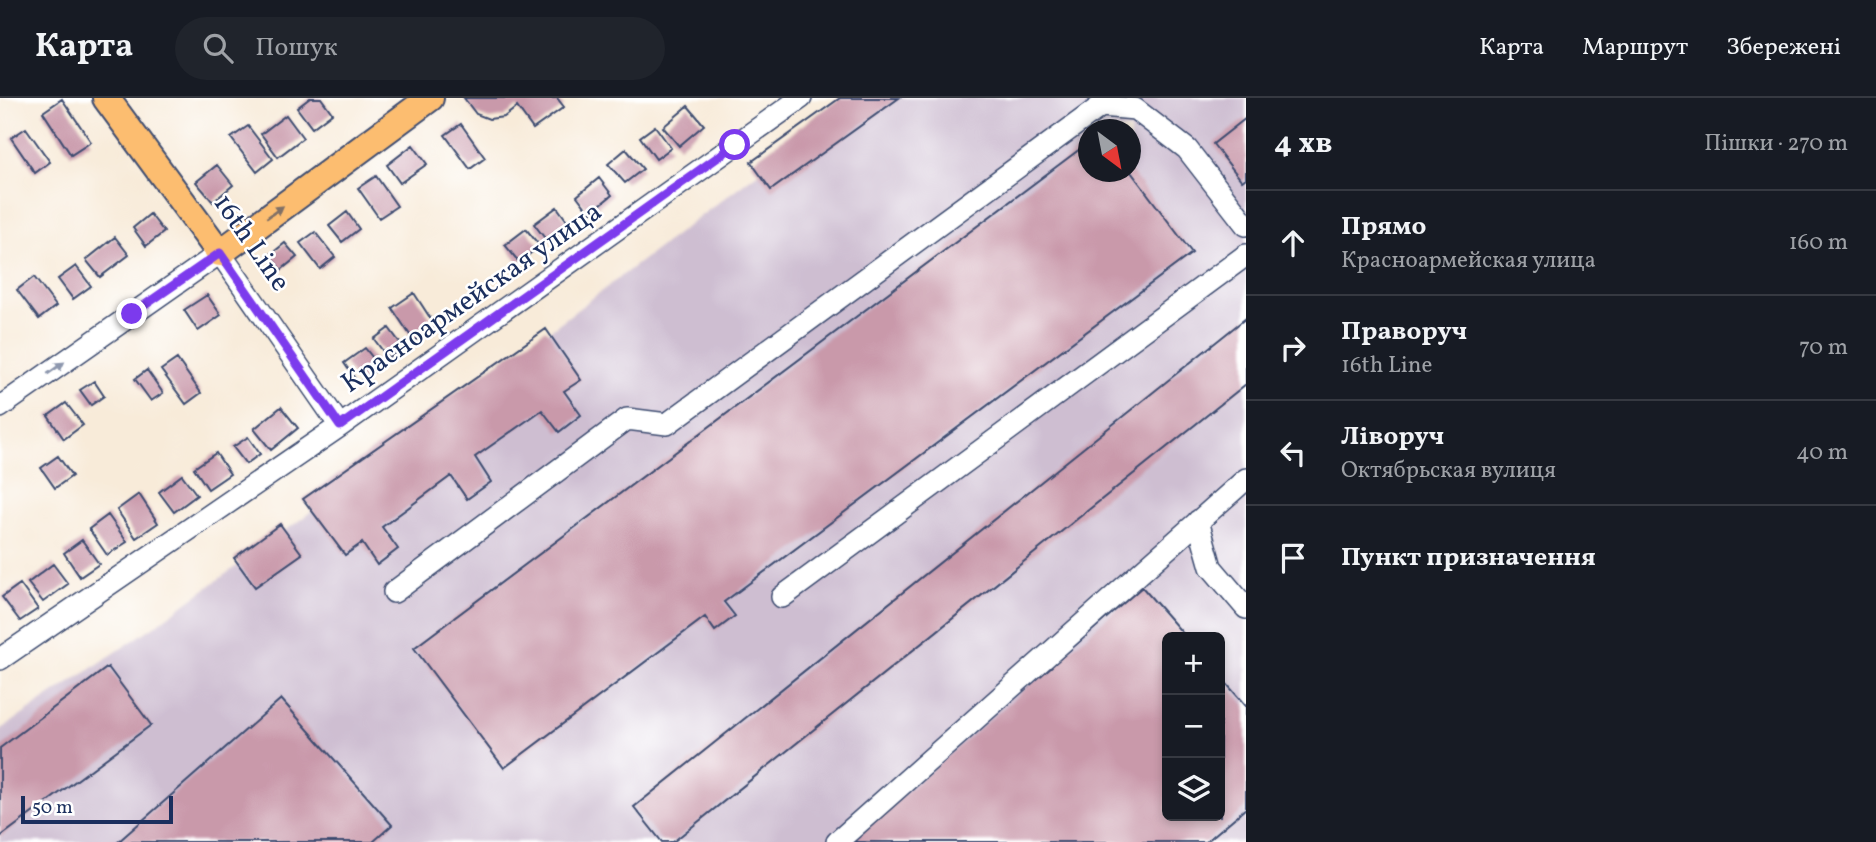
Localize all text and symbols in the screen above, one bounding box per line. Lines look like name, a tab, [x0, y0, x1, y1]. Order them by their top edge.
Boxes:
search box	[175, 17, 665, 80]
text: Карта	[35, 25, 133, 71]
icon: search	[199, 29, 237, 67]
text: Пошук	[255, 30, 338, 66]
text: Карта	[1479, 31, 1544, 65]
text: Маршрут	[1582, 31, 1688, 65]
text: Збережені	[1726, 31, 1841, 65]
north arrow	[1078, 119, 1141, 182]
text: 4 хв	[1274, 123, 1332, 165]
text: Пішки · 270 m	[1704, 128, 1848, 160]
route start	[719, 129, 750, 160]
street label: 16th Line	[203, 186, 299, 300]
street label: Красноармейская улица	[334, 193, 610, 403]
one-way arrow	[266, 205, 284, 219]
text: Прямо	[1341, 209, 1426, 245]
icon: ahead	[1274, 224, 1312, 262]
text: 160 m	[1789, 227, 1848, 259]
text: Красноармейская улица	[1341, 245, 1596, 277]
route end	[116, 298, 147, 329]
text: Праворуч	[1341, 314, 1467, 350]
icon: right	[1274, 329, 1312, 367]
text: 70 m	[1799, 332, 1848, 364]
text: 16th Line	[1341, 350, 1432, 382]
one-way arrow	[47, 361, 65, 375]
text: Ліворуч	[1341, 419, 1444, 455]
icon: left	[1274, 434, 1312, 472]
text: 40 m	[1796, 437, 1848, 469]
text: Октябрьская вулиця	[1341, 455, 1556, 487]
icon: arrive	[1274, 539, 1312, 577]
text: Пункт призначення	[1341, 540, 1596, 576]
map controls	[1162, 632, 1225, 821]
button: +	[1162, 632, 1225, 695]
button: −	[1162, 695, 1225, 758]
button: layers	[1162, 758, 1225, 821]
scale bar	[21, 793, 173, 825]
text: 50 m	[32, 795, 73, 821]

